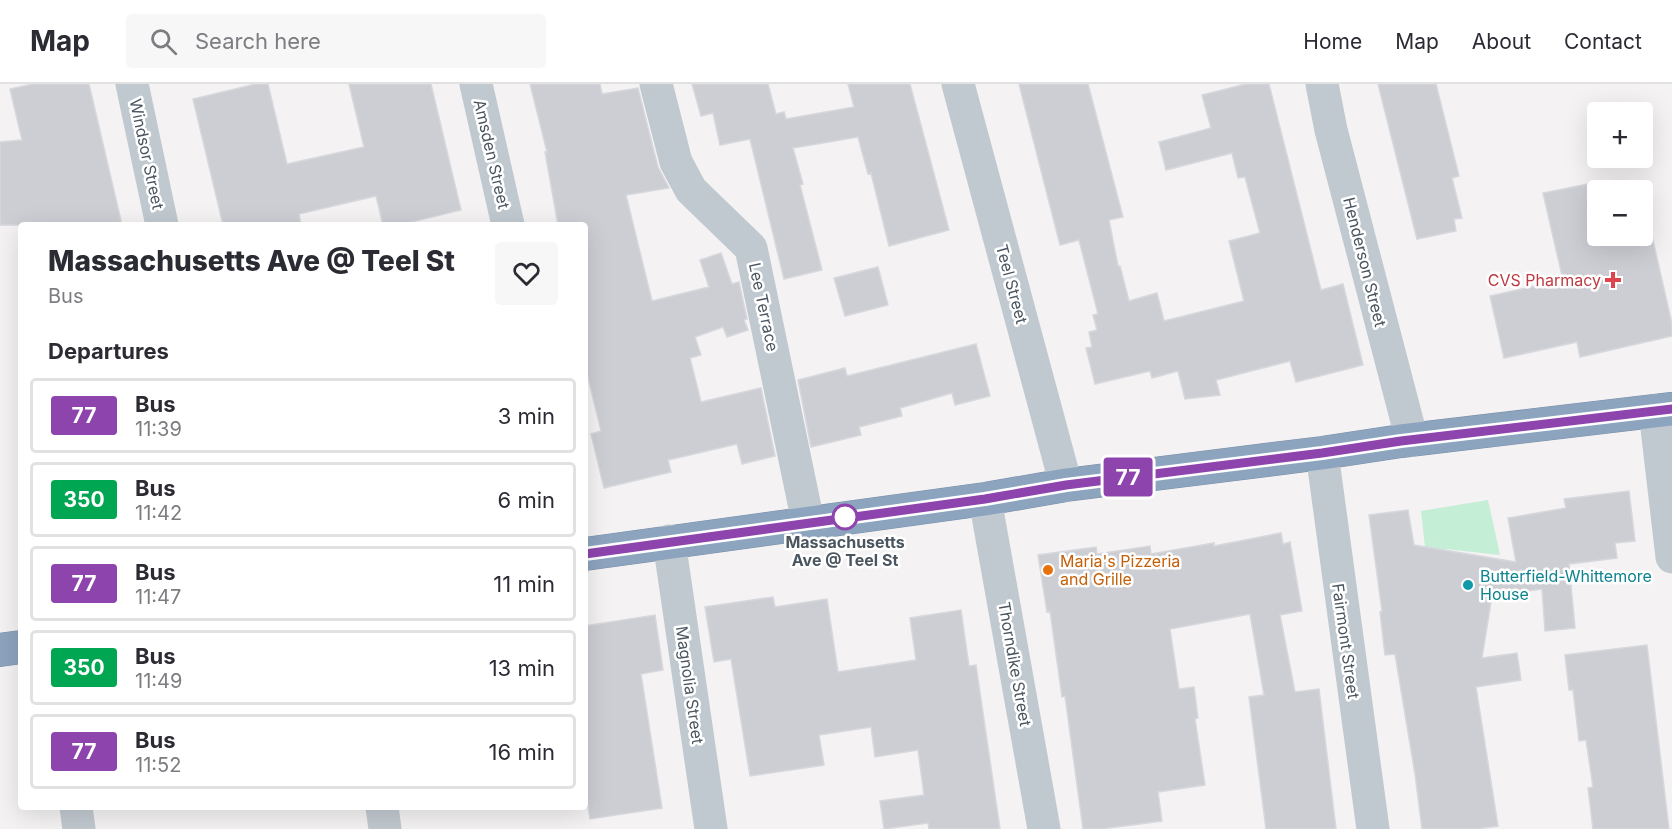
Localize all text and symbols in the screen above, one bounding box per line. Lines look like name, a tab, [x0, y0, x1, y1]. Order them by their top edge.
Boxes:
search box	[126, 14, 546, 68]
text: Map	[30, 24, 90, 58]
icon: search	[147, 25, 180, 58]
text: Search here	[195, 28, 321, 54]
text: Home	[1303, 29, 1362, 54]
text: Map	[1395, 29, 1439, 54]
text: About	[1472, 29, 1531, 54]
text: Contact	[1564, 29, 1642, 54]
street label: Windsor Street	[126, 97, 168, 211]
street label: Amsden Street	[470, 97, 514, 211]
map controls	[1587, 102, 1653, 246]
button: +	[1587, 102, 1653, 168]
button: −	[1587, 180, 1653, 246]
street label: Henderson Street	[1339, 195, 1391, 329]
button: heart	[495, 242, 558, 305]
street label: Teel Street	[992, 242, 1032, 326]
text: Massachusetts Ave @ Teel St	[48, 244, 455, 278]
street label: Lee Terrace	[745, 261, 783, 353]
place label: CVS Pharmacy	[1488, 270, 1601, 290]
marker: CVS Pharmacy	[1606, 273, 1620, 287]
text: Bus	[48, 284, 83, 308]
text: Departures	[48, 338, 169, 364]
text: Bus	[135, 391, 176, 417]
text: 77	[72, 403, 96, 428]
text: 3 min	[498, 403, 555, 429]
text: 11:39	[135, 417, 182, 441]
line badge: 77	[1101, 458, 1155, 496]
text: 77	[1116, 465, 1140, 490]
text: Bus	[135, 475, 176, 501]
text: 350	[63, 487, 105, 512]
text: 6 min	[498, 487, 555, 513]
text: 11:42	[135, 501, 182, 525]
marker: Massachusetts Ave @ Teel St	[832, 504, 858, 530]
place label: Massachusetts Ave @ Teel St	[785, 532, 905, 570]
place label: Maria's Pizzeria and Grille	[1060, 551, 1180, 589]
text: Bus	[135, 559, 176, 585]
marker: Maria's Pizzeria and Grille	[1041, 563, 1055, 577]
place label: Butterfield-Whittemore House	[1480, 566, 1652, 604]
text: 77	[72, 571, 96, 596]
text: 11 min	[493, 571, 555, 597]
marker: Butterfield-Whittemore House	[1461, 578, 1475, 592]
street label: Fairmont Street	[1328, 582, 1364, 700]
text: 11:47	[135, 585, 181, 609]
street label: Thorndike Street	[994, 600, 1036, 728]
street label: Magnolia Street	[672, 625, 708, 745]
text: Bus	[135, 643, 176, 669]
text: 350	[63, 655, 105, 680]
text: 13 min	[489, 655, 555, 681]
text: 11:49	[135, 669, 182, 693]
text: Bus	[135, 727, 176, 753]
text: 77	[72, 739, 96, 764]
text: 16 min	[489, 739, 555, 765]
text: 11:52	[135, 753, 181, 777]

